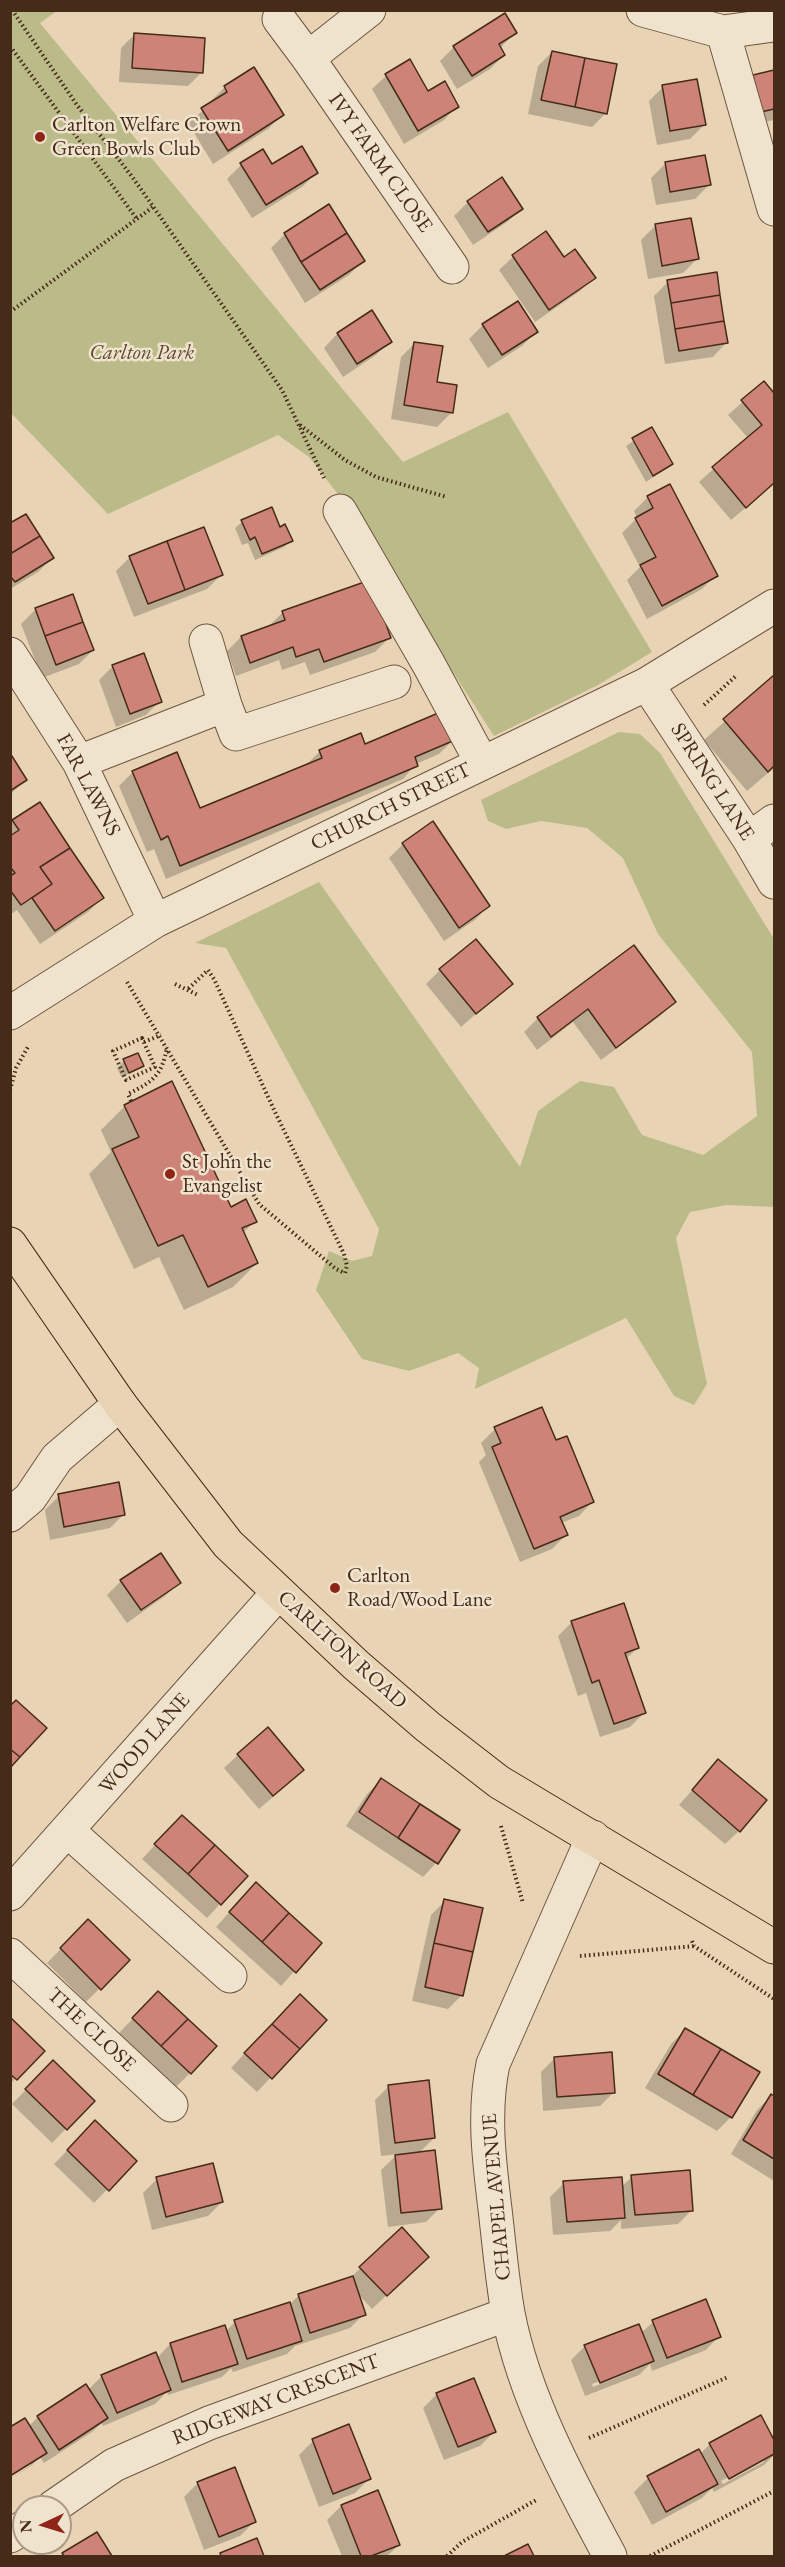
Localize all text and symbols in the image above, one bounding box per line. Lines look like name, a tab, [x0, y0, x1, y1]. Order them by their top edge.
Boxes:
street label: IVY FARM CLOSE	[323, 89, 437, 237]
place label: Carlton Welfare Crown Green Bowls Club	[52, 112, 241, 162]
marker: Carlton Welfare Crown Green Bowls Club	[33, 130, 47, 144]
park label: Carlton Park	[90, 340, 194, 366]
street label: SPRING LANE	[665, 719, 759, 845]
street label: FAR LAWNS	[50, 729, 126, 841]
street label: CHURCH STREET	[307, 757, 475, 857]
place label: St John the Evangelist	[182, 1149, 271, 1199]
marker: St John the Evangelist	[163, 1167, 177, 1181]
place label: Carlton Road/Wood Lane	[347, 1563, 492, 1613]
marker: Carlton Road/Wood Lane	[328, 1581, 342, 1595]
street label: CARLTON ROAD	[272, 1585, 412, 1715]
street label: WOOD LANE	[94, 1688, 196, 1800]
street label: THE CLOSE	[41, 1983, 141, 2077]
street label: CHAPEL AVENUE	[477, 2112, 517, 2282]
street label: RIDGEWAY CRESCENT	[169, 2349, 383, 2451]
north arrow	[12, 2495, 72, 2555]
text: N	[15, 2519, 36, 2533]

